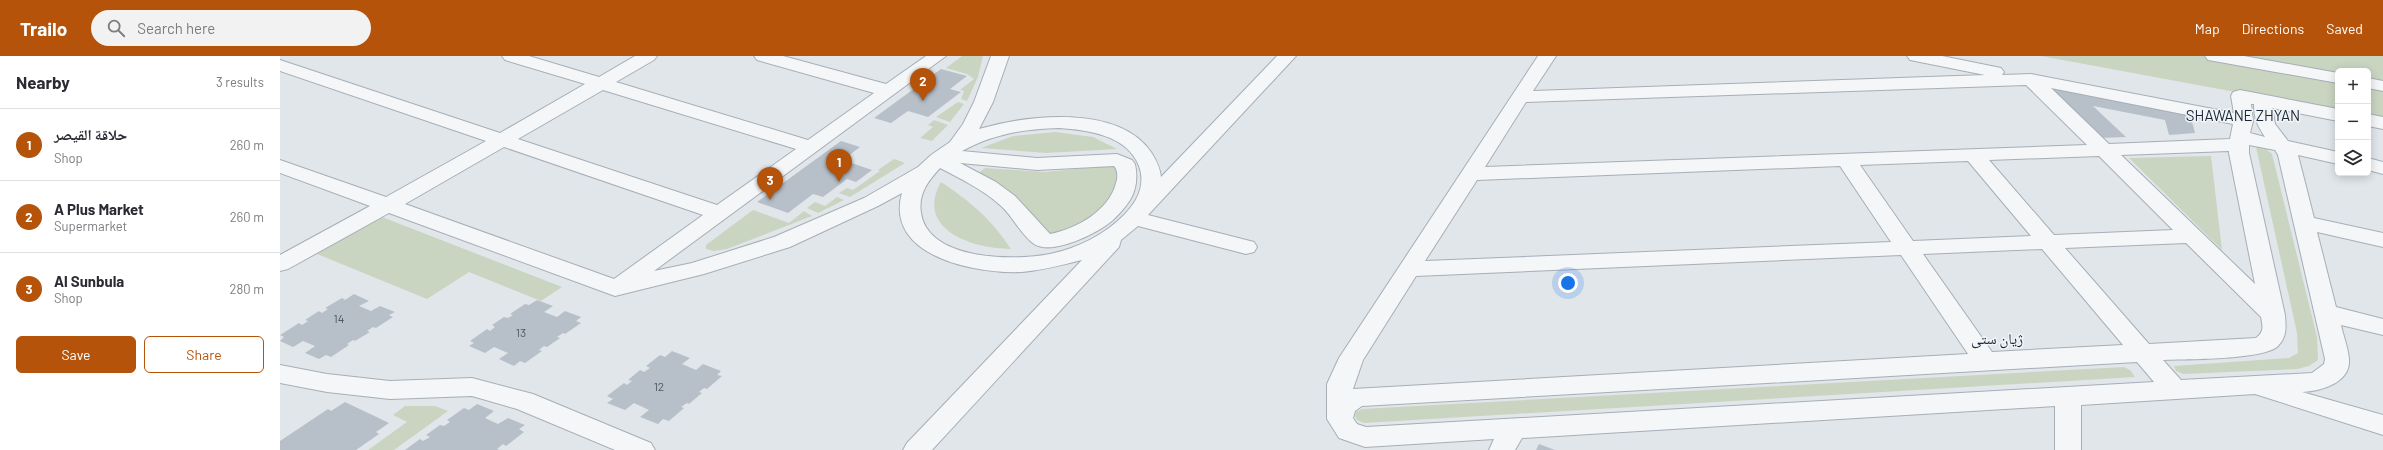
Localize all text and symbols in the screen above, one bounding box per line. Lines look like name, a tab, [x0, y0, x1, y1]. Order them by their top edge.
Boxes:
search box	[91, 10, 371, 46]
text: Trailo	[20, 17, 67, 40]
icon: search	[105, 17, 127, 39]
text: Search here	[137, 19, 215, 37]
text: Map	[2195, 20, 2220, 37]
text: Directions	[2242, 20, 2304, 37]
text: Saved	[2326, 20, 2363, 37]
pin: 2	[910, 68, 936, 101]
map controls	[2335, 68, 2371, 176]
button: +	[2335, 68, 2371, 104]
text: Nearby	[16, 72, 70, 92]
text: 3 results	[216, 74, 264, 90]
button: −	[2335, 104, 2371, 140]
district label: SHAWANE ZHYAN	[2186, 106, 2300, 124]
text: حلاقة القيصر	[54, 125, 127, 143]
text: 1	[27, 137, 31, 153]
text: 260 m	[230, 137, 264, 153]
button: layers	[2335, 140, 2371, 176]
pin: 1	[826, 149, 852, 182]
text: Shop	[54, 150, 83, 166]
pin: 3	[757, 167, 783, 200]
text: A Plus Market	[54, 200, 144, 218]
text: 2	[25, 209, 33, 225]
text: 260 m	[230, 209, 264, 225]
text: Supermarket	[54, 218, 127, 234]
text: Al Sunbula	[54, 272, 124, 290]
your location	[1558, 273, 1578, 293]
text: 3	[25, 281, 33, 297]
text: 280 m	[230, 281, 264, 297]
text: Shop	[54, 290, 83, 306]
house number: 14	[334, 311, 344, 325]
house number: 13	[516, 325, 526, 339]
district label: ژیان ستی	[1971, 329, 2023, 349]
button: Save	[16, 336, 136, 373]
button: Share	[144, 336, 264, 373]
house number: 12	[654, 379, 664, 393]

